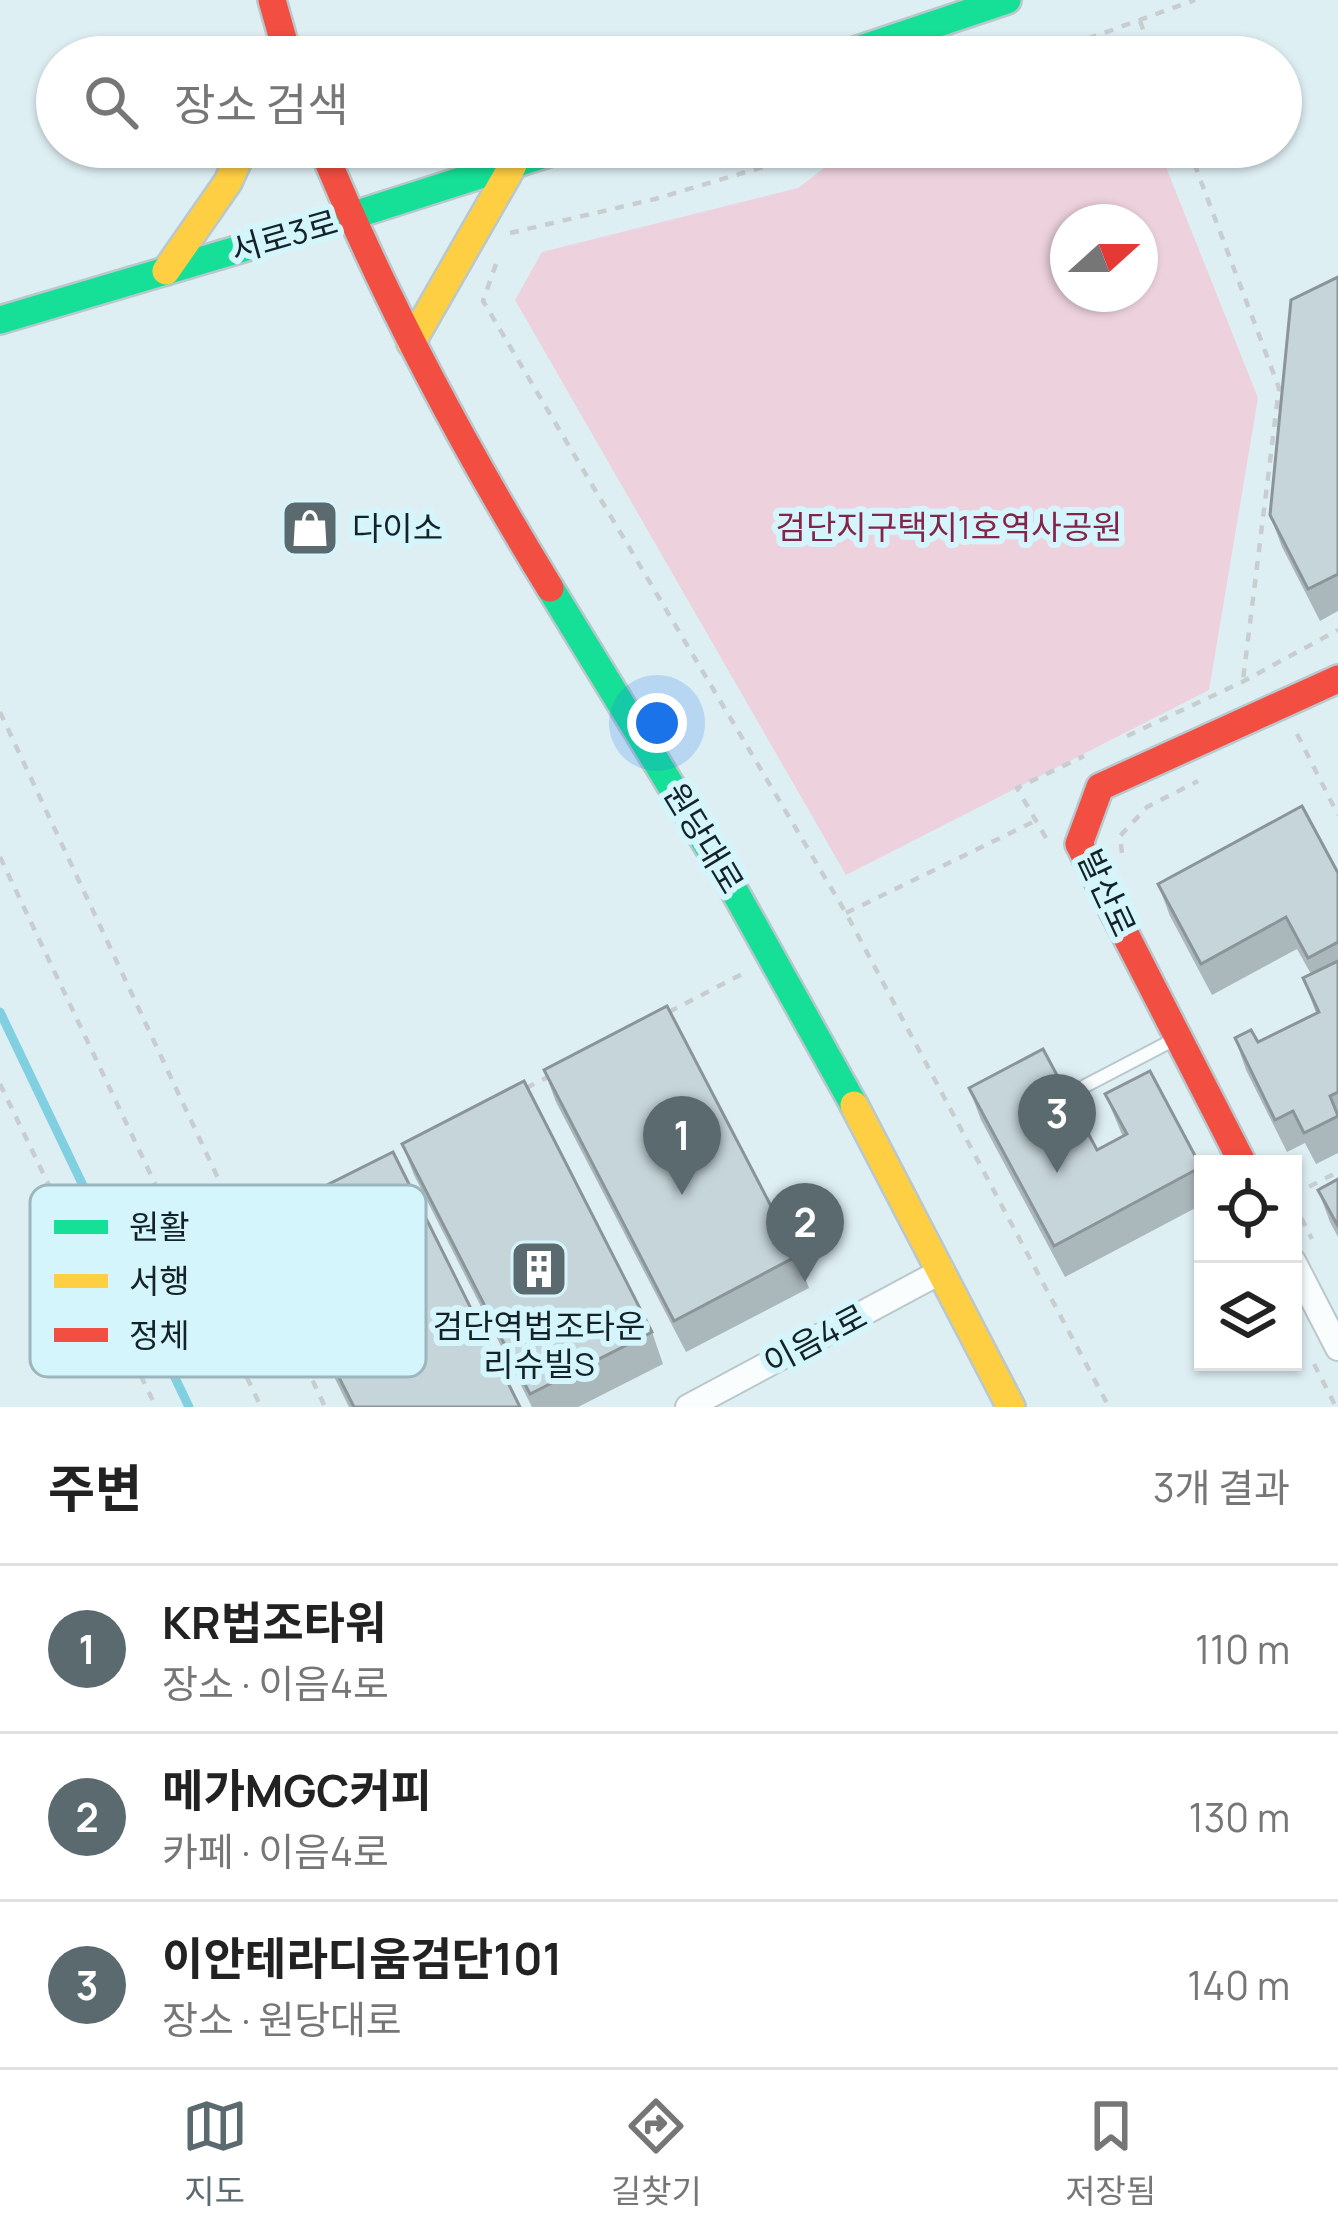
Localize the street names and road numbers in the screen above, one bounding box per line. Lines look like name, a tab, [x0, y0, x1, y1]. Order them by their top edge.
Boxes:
street label: 서로3로	[225, 199, 343, 272]
street label: 원당대로	[654, 774, 755, 901]
street label: 발산로	[1068, 842, 1147, 944]
street label: 이음4로	[755, 1293, 874, 1384]

